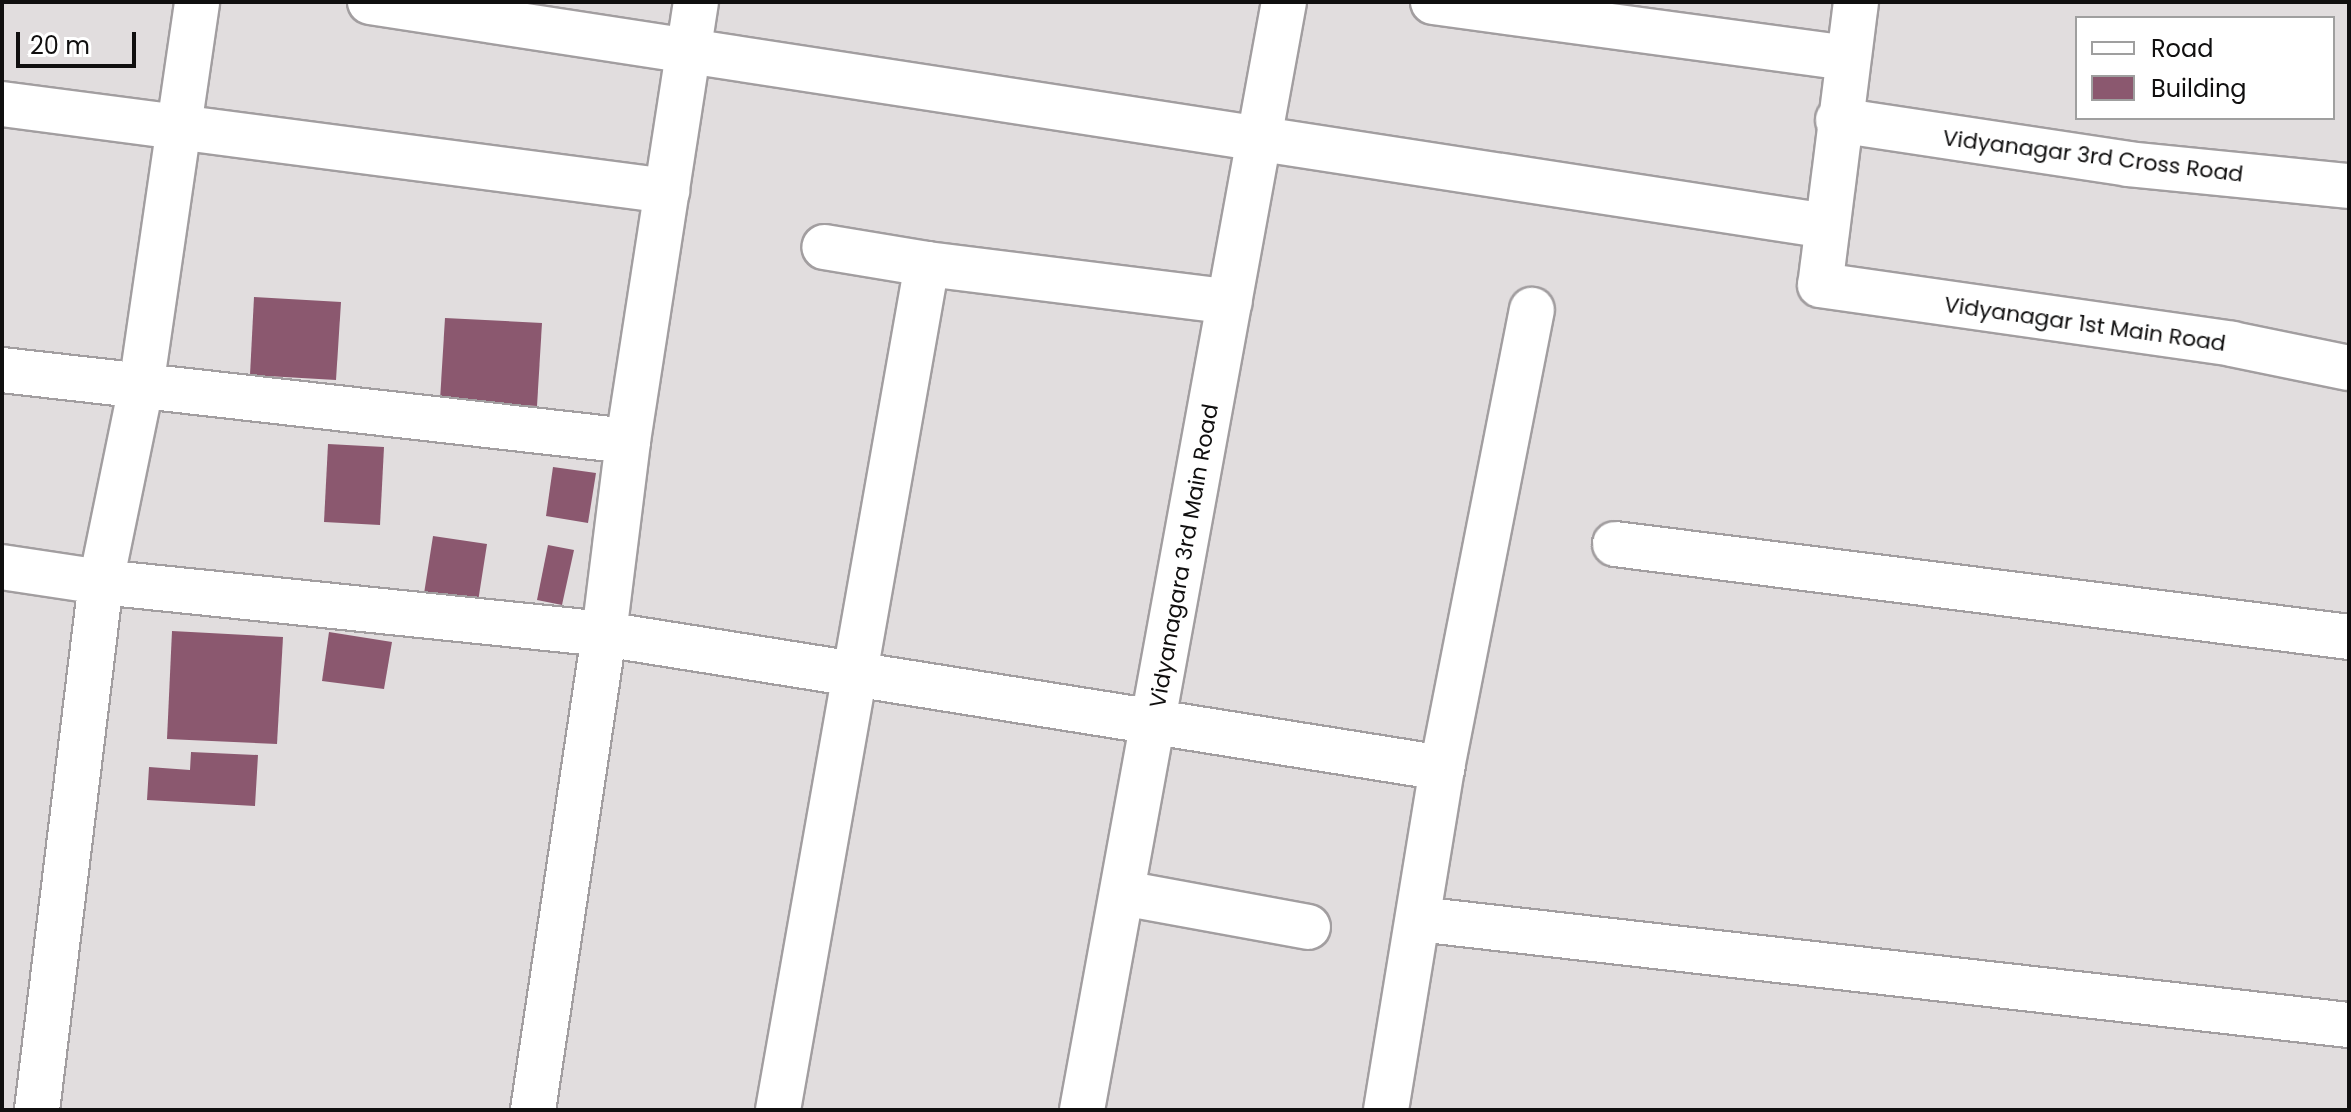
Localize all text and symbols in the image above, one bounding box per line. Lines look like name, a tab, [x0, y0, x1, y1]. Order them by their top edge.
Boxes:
scale bar	[20, 16, 140, 66]
legend	[2075, 16, 2335, 120]
text: 20 m	[30, 29, 90, 62]
text: Road	[2151, 32, 2213, 65]
text: Building	[2151, 72, 2247, 105]
street label: Vidyanagar 3rd Cross Road	[1941, 124, 2245, 188]
street label: Vidyanagar 1st Main Road	[1943, 291, 2227, 357]
street label: Vidyanagara 3rd Main Road	[1144, 402, 1224, 710]

